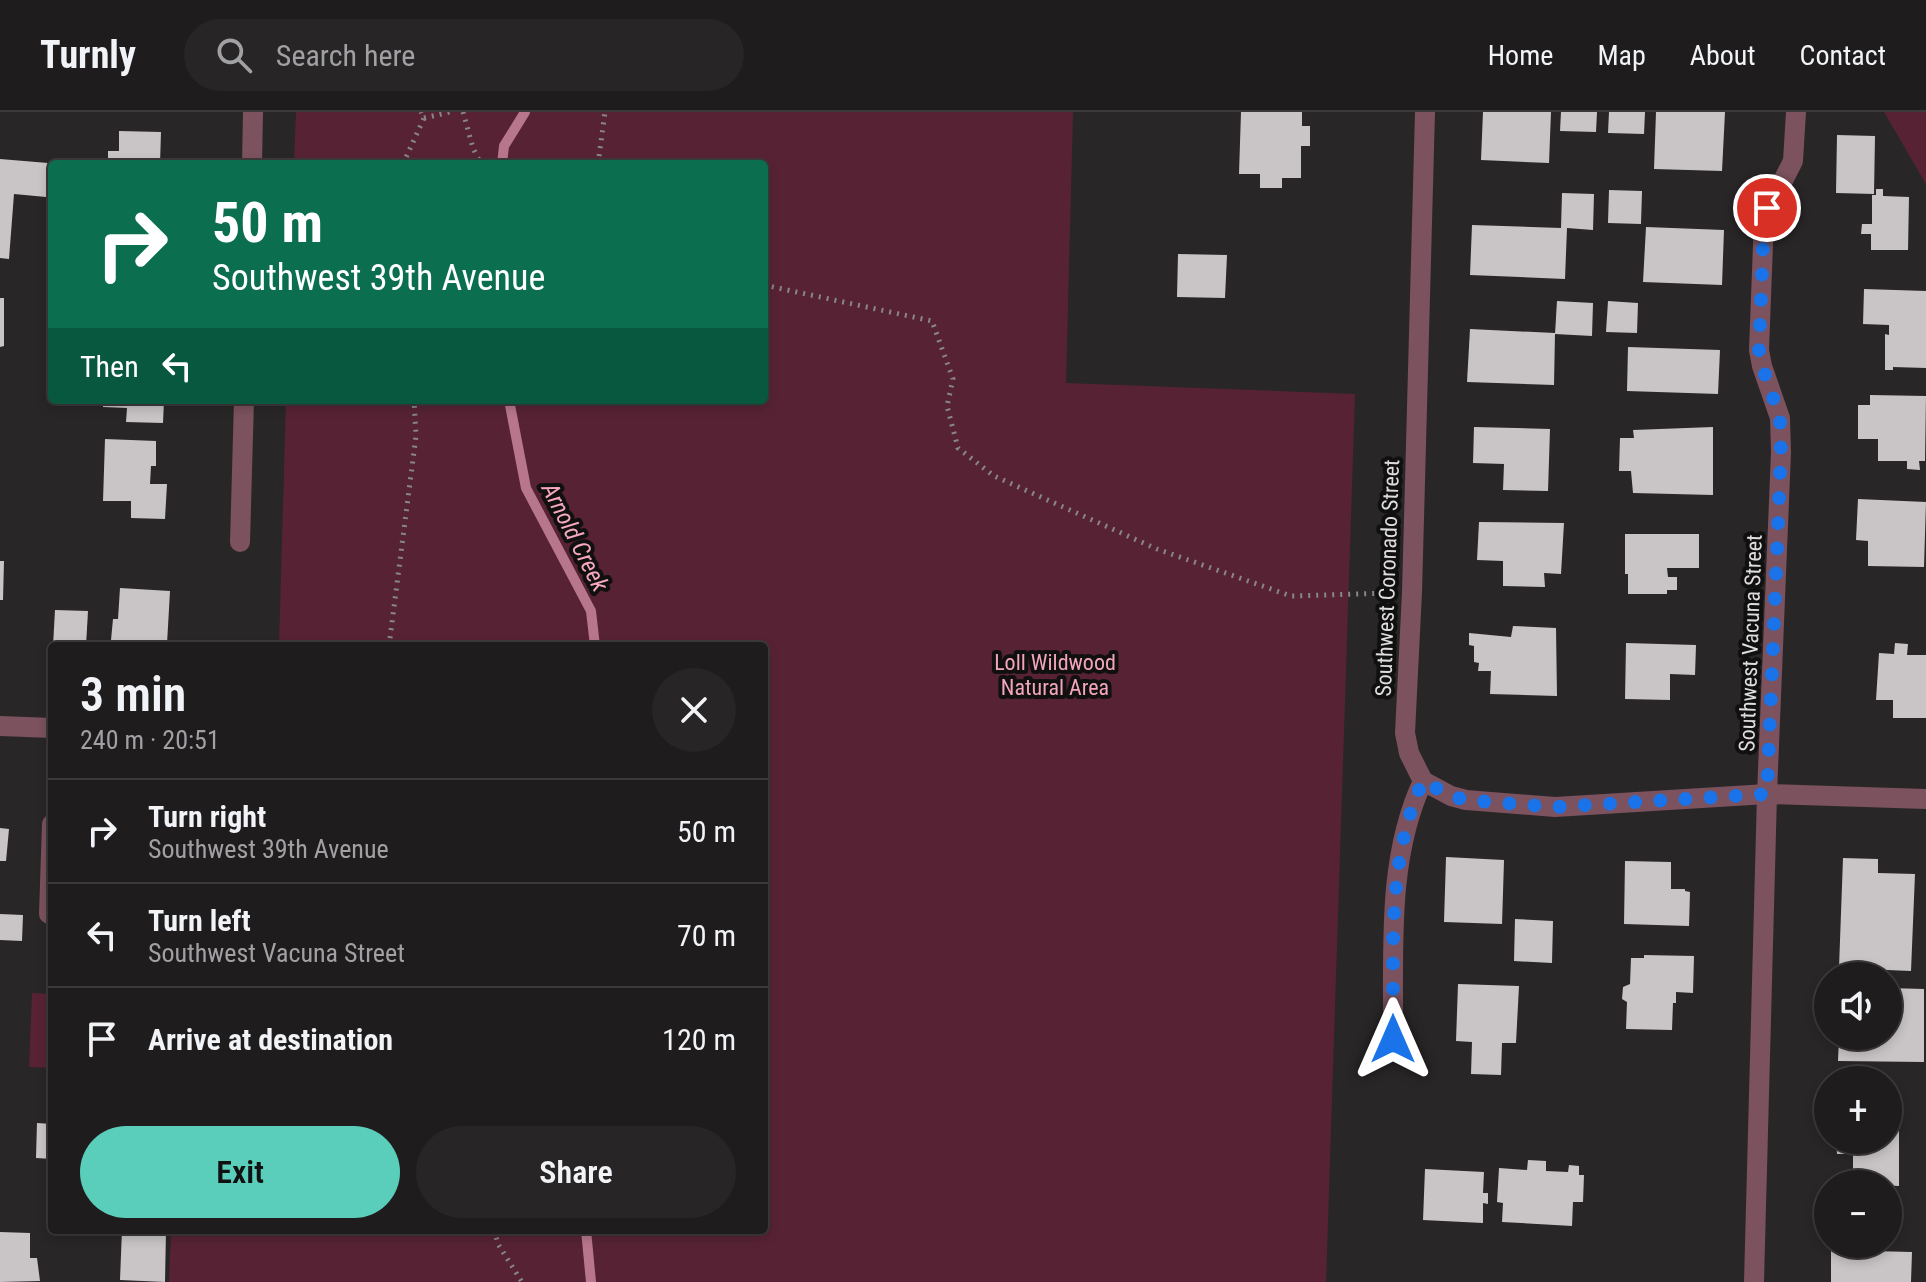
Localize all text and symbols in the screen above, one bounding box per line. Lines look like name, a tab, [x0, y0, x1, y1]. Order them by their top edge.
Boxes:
search box	[184, 19, 744, 91]
text: Turnly	[40, 33, 136, 77]
icon: search	[212, 33, 256, 77]
text: Search here	[276, 38, 415, 73]
text: Home	[1488, 39, 1553, 72]
text: Map	[1597, 39, 1646, 72]
text: About	[1690, 39, 1756, 72]
text: Contact	[1800, 39, 1886, 72]
pin	[1733, 174, 1801, 242]
icon: arrive	[1745, 186, 1789, 230]
text: 50 m	[212, 190, 323, 256]
icon: right	[80, 192, 184, 296]
text: Southwest 39th Avenue	[212, 257, 545, 299]
icon: left	[155, 344, 199, 388]
text: Then	[80, 349, 139, 384]
street label: Southwest Coronado Street	[1371, 459, 1404, 697]
water label: Arnold Creek	[535, 477, 615, 596]
street label: Southwest Vacuna Street	[1734, 534, 1767, 752]
park label: Loll Wildwood Natural Area	[994, 650, 1116, 700]
text: 3 min	[80, 666, 186, 723]
button: close	[652, 668, 736, 752]
text: 240 m · 20:51	[80, 725, 220, 755]
text: Turn right	[148, 799, 266, 834]
icon: right	[80, 809, 124, 853]
text: 50 m	[677, 814, 736, 849]
text: Southwest 39th Avenue	[148, 834, 389, 864]
text: Turn left	[148, 903, 251, 938]
icon: left	[80, 913, 124, 957]
text: 70 m	[677, 918, 736, 953]
text: Southwest Vacuna Street	[148, 938, 405, 968]
map controls	[1814, 962, 1902, 1258]
button: sound	[1814, 962, 1902, 1050]
position arrow	[1351, 997, 1435, 1081]
icon: arrive	[80, 1017, 124, 1061]
text: Arrive at destination	[148, 1022, 393, 1057]
text: 120 m	[662, 1022, 736, 1057]
button: +	[1814, 1066, 1902, 1154]
button: Exit	[80, 1126, 400, 1218]
button: Share	[416, 1126, 736, 1218]
button: −	[1814, 1170, 1902, 1258]

